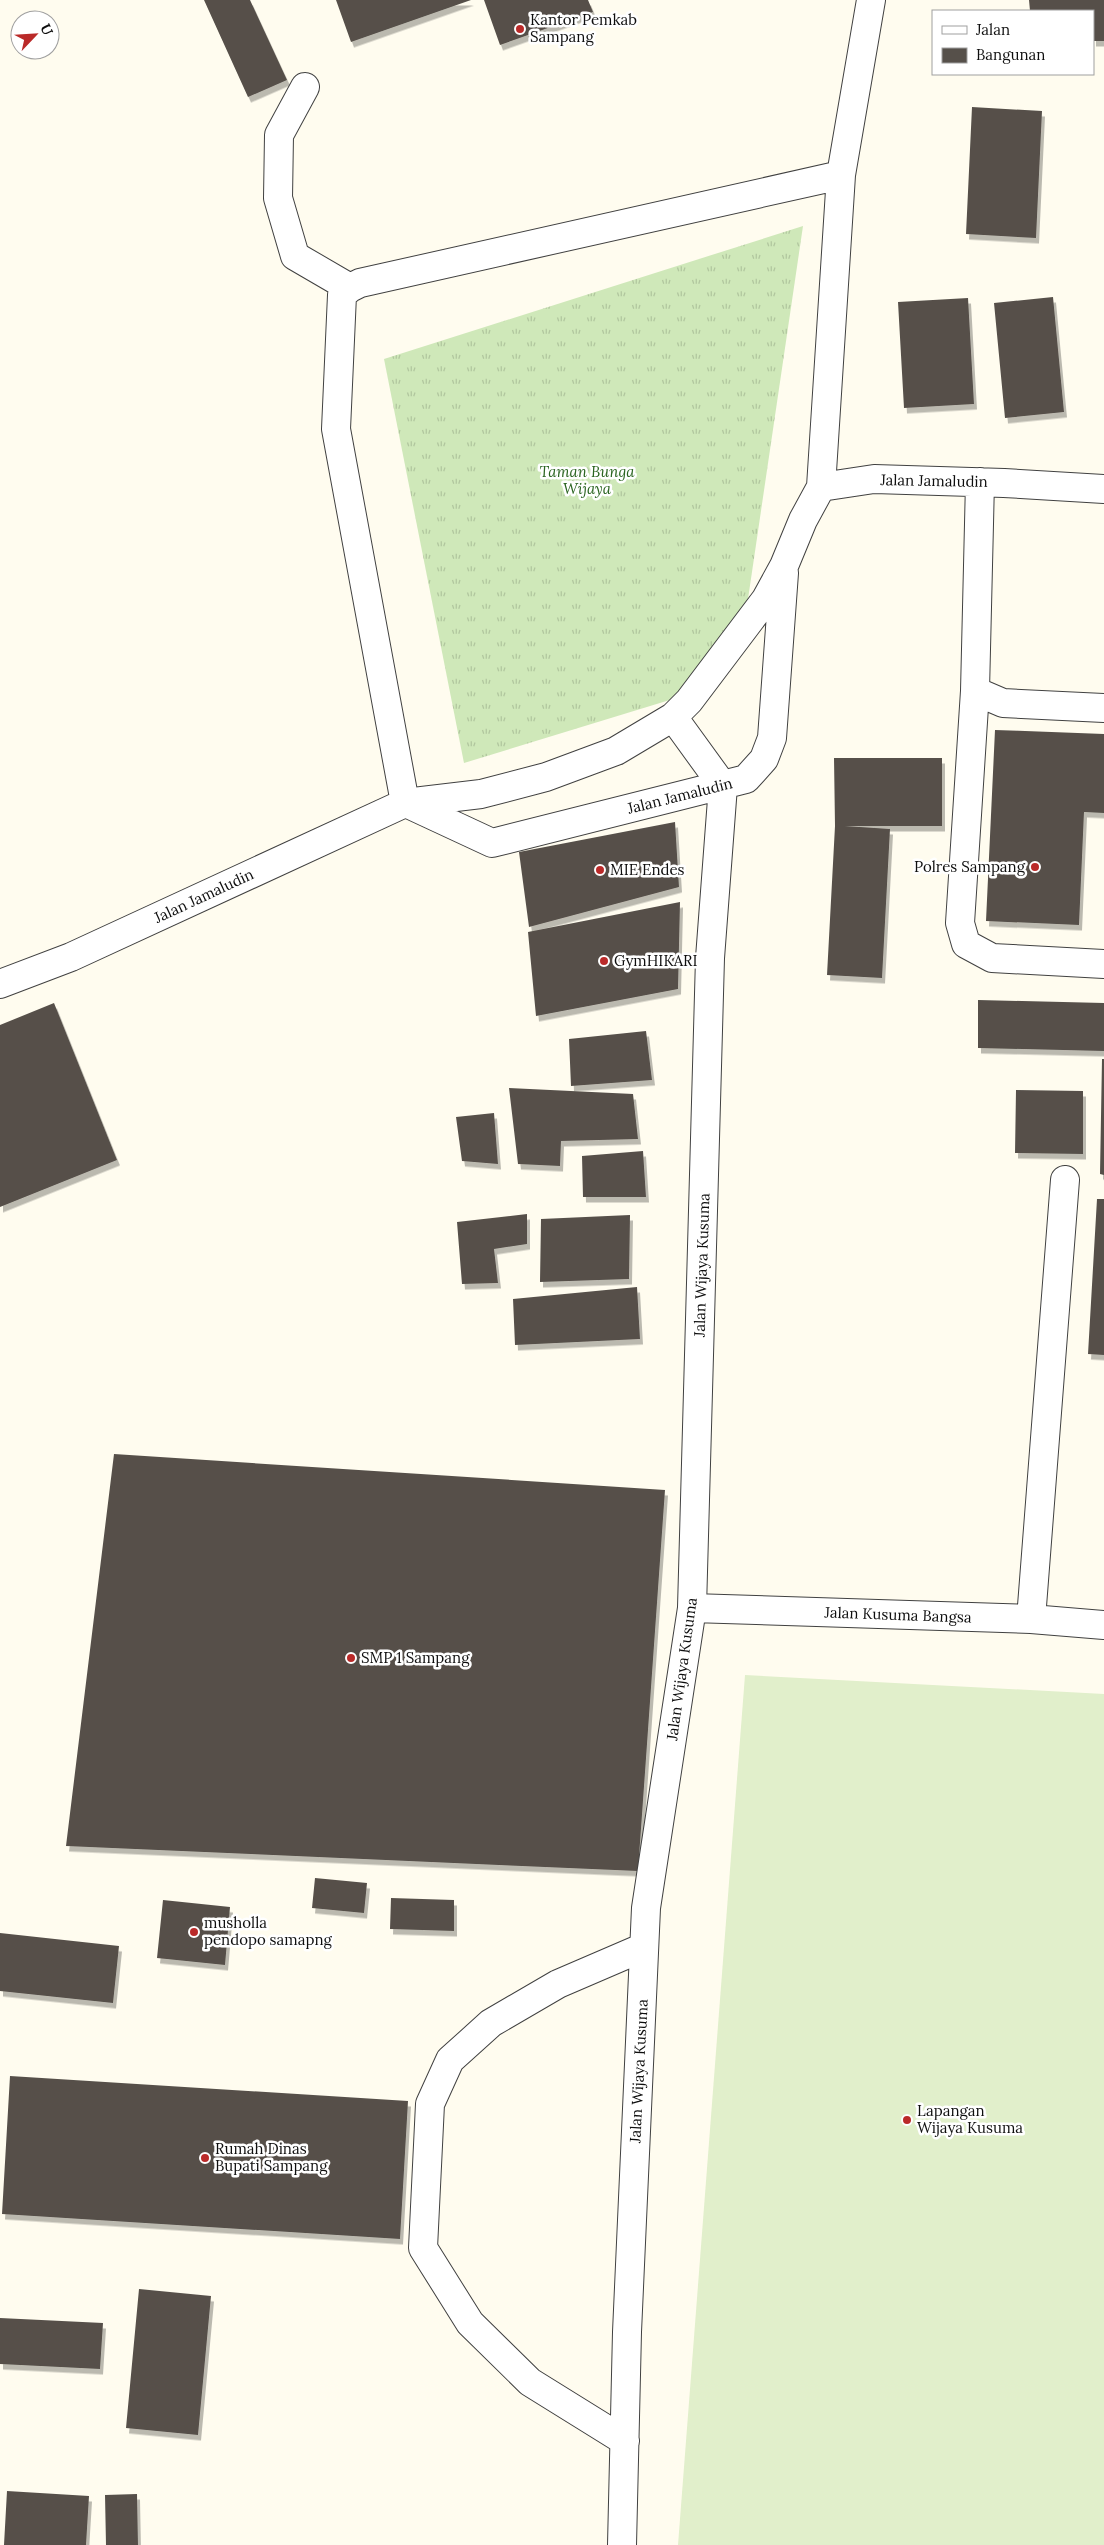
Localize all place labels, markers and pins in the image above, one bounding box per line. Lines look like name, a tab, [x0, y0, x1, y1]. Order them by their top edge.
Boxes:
place label: Kantor Pemkab Sampang	[530, 10, 637, 46]
marker: Kantor Pemkab Sampang	[514, 23, 526, 35]
place label: Polres Sampang	[914, 857, 1026, 876]
place label: MIE Endes	[610, 860, 685, 879]
marker: Polres Sampang	[1029, 861, 1041, 873]
marker: MIE Endes	[594, 864, 606, 876]
place label: GymHIKARI	[614, 951, 697, 970]
marker: GymHIKARI	[598, 955, 610, 967]
place label: SMP 1 Sampang	[361, 1648, 470, 1667]
marker: SMP 1 Sampang	[345, 1652, 357, 1664]
place label: musholla pendopo samapng	[204, 1913, 333, 1949]
marker: musholla pendopo samapng	[188, 1926, 200, 1938]
place label: Lapangan Wijaya Kusuma	[917, 2101, 1023, 2137]
marker: Lapangan Wijaya Kusuma	[901, 2114, 913, 2126]
place label: Rumah Dinas Bupati Sampang	[215, 2139, 328, 2175]
marker: Rumah Dinas Bupati Sampang	[199, 2152, 211, 2164]

